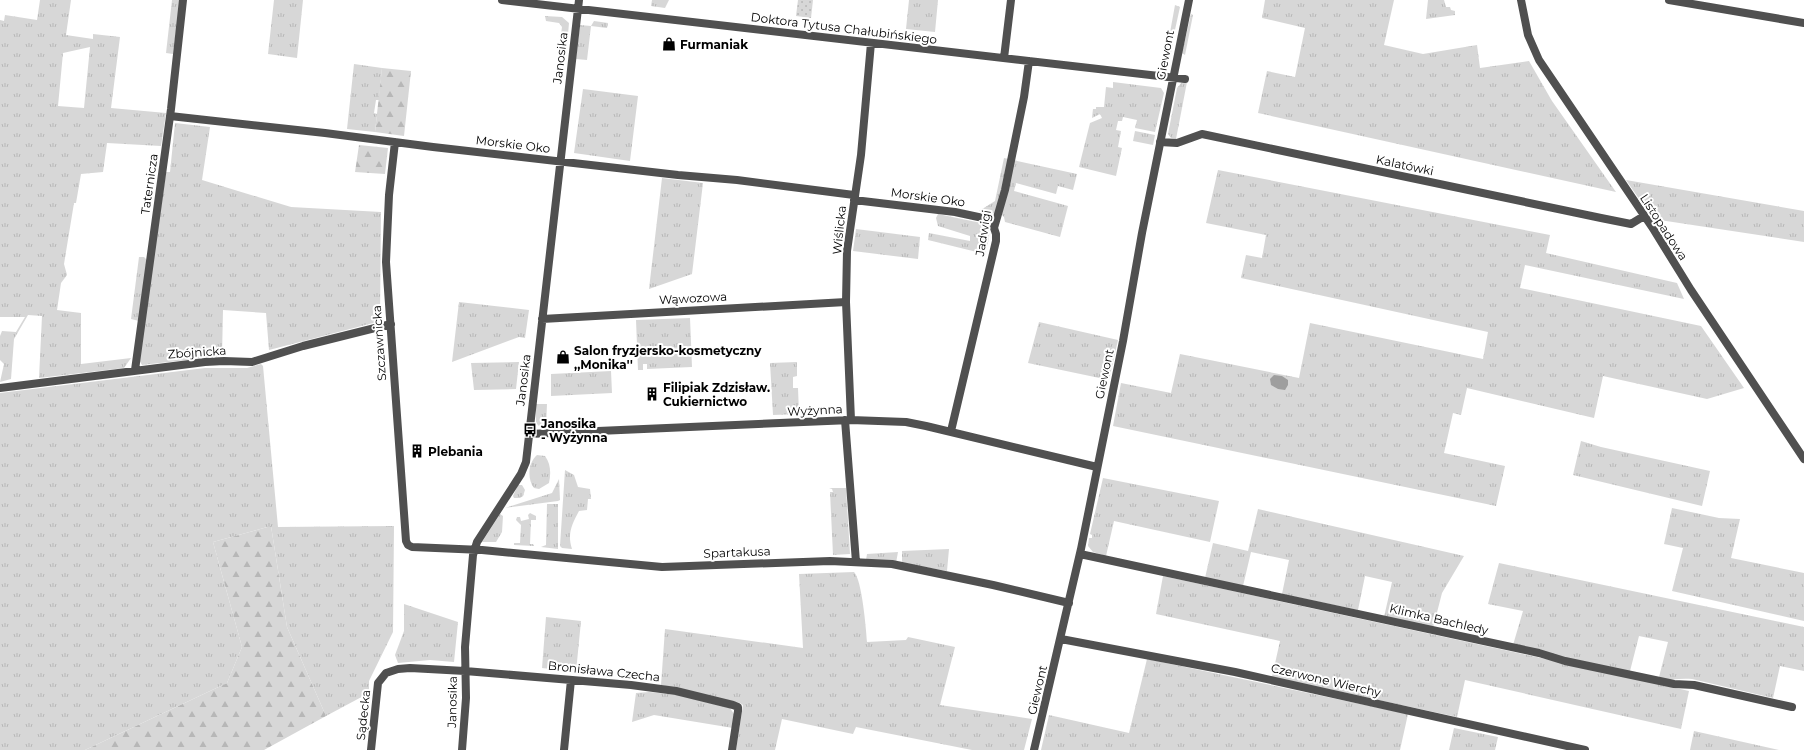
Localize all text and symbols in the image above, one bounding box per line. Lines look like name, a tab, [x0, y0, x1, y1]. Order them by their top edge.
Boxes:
street label: Doktora Tytusa Chałubińskiego	[750, 9, 938, 47]
street label: Giewont	[1153, 29, 1177, 81]
street label: Janosika	[549, 31, 571, 86]
shop icon: Furmaniak	[661, 36, 677, 52]
place label: Furmaniak	[680, 37, 748, 52]
street label: Morskie Oko	[475, 132, 551, 156]
street label: Kalatówki	[1375, 152, 1435, 178]
street label: Taternicza	[137, 153, 161, 215]
street label: Morskie Oko	[890, 184, 966, 210]
street label: Listopadowa	[1637, 191, 1691, 263]
street label: Wiślicka	[829, 205, 849, 255]
street label: Jadwigi	[972, 209, 994, 258]
street label: Wąwozowa	[659, 289, 727, 307]
street label: Szczawnicka	[369, 305, 389, 381]
street label: Zbójnicka	[167, 342, 227, 362]
place label: Salon fryzjersko-kosmetyczny ,,Monika''	[574, 343, 762, 372]
street label: Giewont	[1091, 348, 1117, 400]
shop icon: Salon fryzjersko-kosmetyczny ,,Monika''	[555, 349, 571, 365]
street label: Janosika	[512, 353, 534, 408]
place label: Filipiak Zdzisław. Cukiernictwo	[663, 380, 770, 409]
building icon: Filipiak Zdzisław. Cukiernictwo	[644, 386, 660, 402]
street label: Wyżynna	[787, 401, 843, 419]
place label: Janosika - Wyżynna	[540, 416, 608, 445]
bus stop icon: Janosika - Wyżynna	[522, 422, 538, 438]
building icon: Plebania	[409, 443, 425, 459]
place label: Plebania	[428, 444, 483, 459]
street label: Spartakusa	[703, 543, 771, 561]
street label: Klimka Bachledy	[1388, 600, 1490, 638]
street label: Bronisława Czecha	[547, 658, 661, 684]
street label: Czerwone Wierchy	[1270, 660, 1383, 700]
street label: Giewont	[1024, 664, 1050, 716]
street label: Janosika	[444, 676, 460, 729]
street label: Sądecka	[353, 689, 373, 741]

